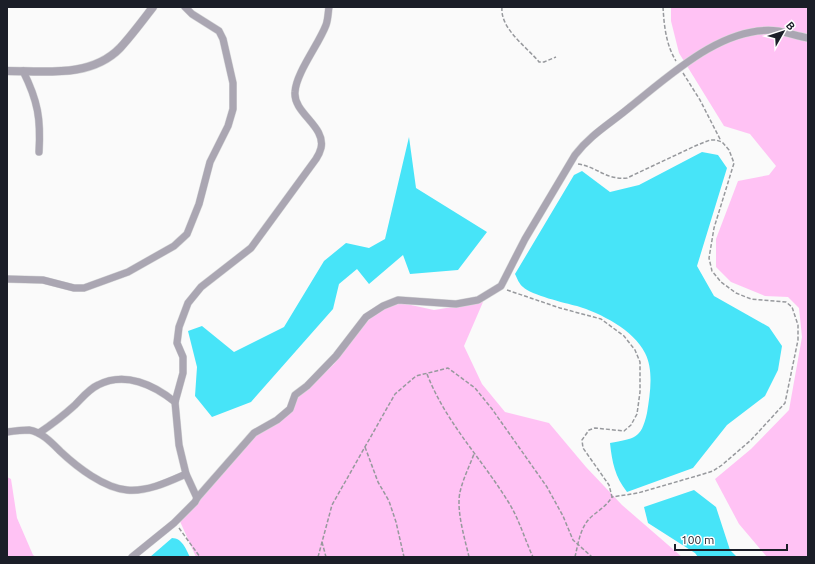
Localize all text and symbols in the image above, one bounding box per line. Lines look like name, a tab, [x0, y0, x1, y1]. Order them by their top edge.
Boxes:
north arrow	[763, 12, 803, 52]
text: B	[784, 19, 798, 32]
scale bar	[675, 526, 787, 552]
text: 100 m	[681, 533, 714, 546]

